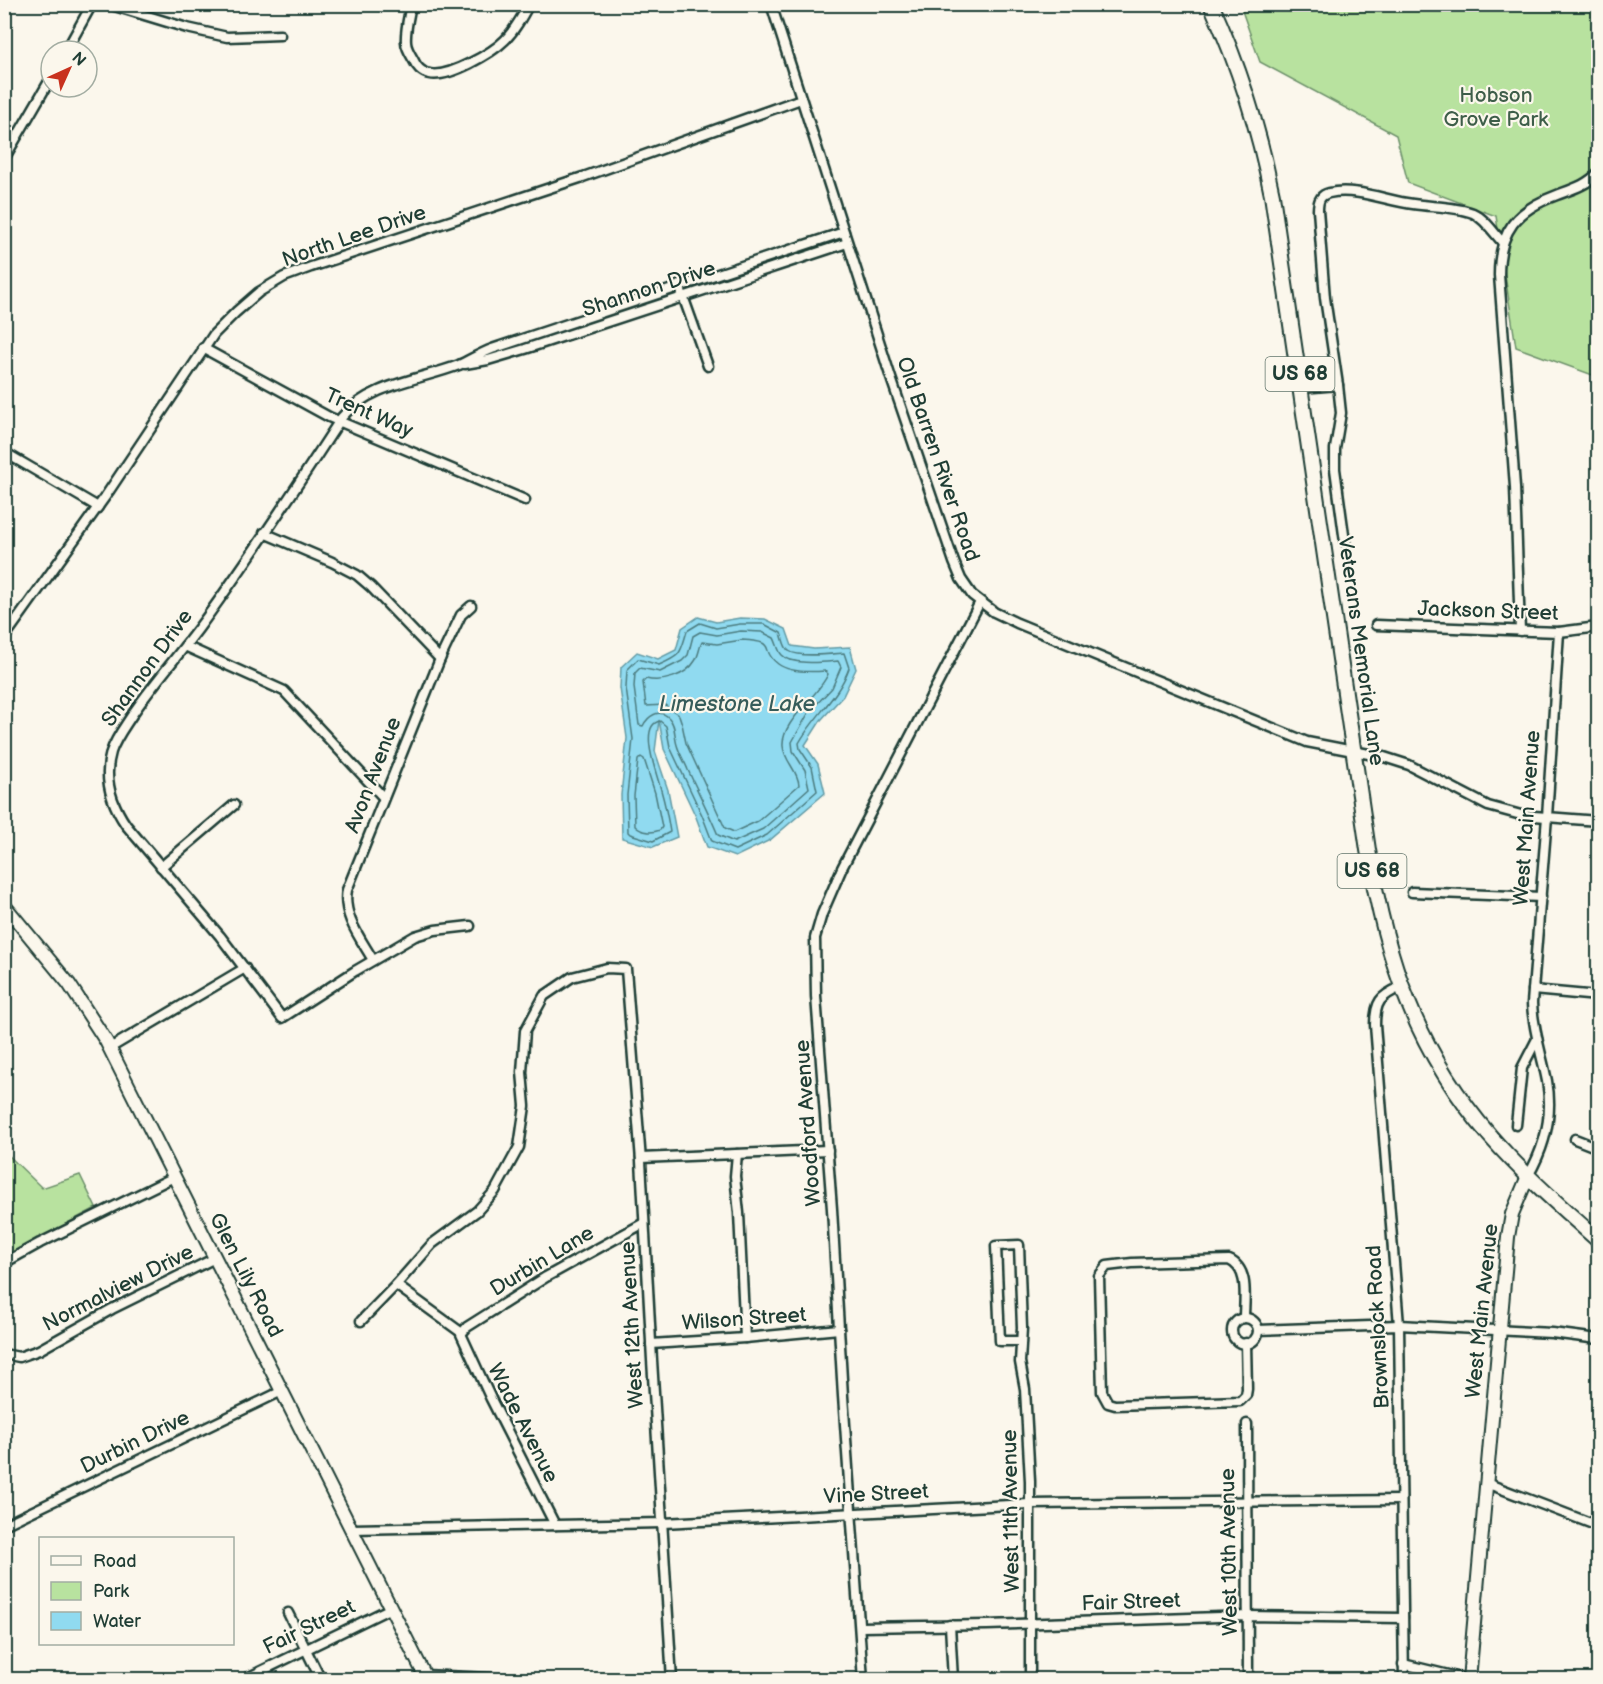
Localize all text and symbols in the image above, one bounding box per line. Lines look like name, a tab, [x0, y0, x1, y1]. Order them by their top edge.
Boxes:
north arrow	[39, 39, 99, 99]
text: N	[68, 48, 90, 70]
park label: Hobson Grove Park	[1444, 83, 1549, 132]
street label: North Lee Drive	[279, 200, 429, 272]
street label: Shannon Drive	[579, 256, 719, 322]
street label: Old Barren River Road	[891, 353, 985, 565]
road number: US 68	[1266, 357, 1334, 391]
street label: Trent Way	[321, 383, 417, 444]
street label: Veterans Memorial Lane	[1333, 535, 1389, 767]
street label: Jackson Street	[1417, 596, 1559, 626]
street label: Shannon Drive	[96, 605, 198, 731]
water label: Limestone Lake	[659, 691, 815, 718]
street label: Avon Avenue	[339, 714, 407, 836]
street label: West Main Avenue	[1508, 729, 1546, 907]
road number: US 68	[1338, 854, 1406, 888]
street label: Woodford Avenue	[790, 1039, 826, 1207]
street label: Glen Lily Road	[204, 1209, 288, 1341]
street label: Durbin Lane	[486, 1220, 598, 1302]
street label: West Main Avenue	[1460, 1222, 1504, 1400]
street label: Normalview Drive	[38, 1239, 198, 1337]
street label: West 12th Avenue	[615, 1241, 649, 1409]
street label: Brownslock Road	[1361, 1244, 1395, 1410]
street label: Wilson Street	[681, 1302, 808, 1336]
street label: Wade Avenue	[482, 1359, 564, 1487]
street label: Durbin Drive	[76, 1405, 194, 1479]
street label: West 11th Avenue	[997, 1429, 1025, 1593]
street label: West 10th Avenue	[1215, 1468, 1243, 1636]
street label: Vine Street	[823, 1479, 930, 1509]
legend	[39, 1537, 234, 1645]
text: Road	[93, 1551, 137, 1572]
text: Park	[93, 1581, 129, 1602]
street label: Fair Street	[1081, 1588, 1182, 1616]
street label: Fair Street	[259, 1594, 360, 1660]
text: Water	[93, 1611, 141, 1632]

